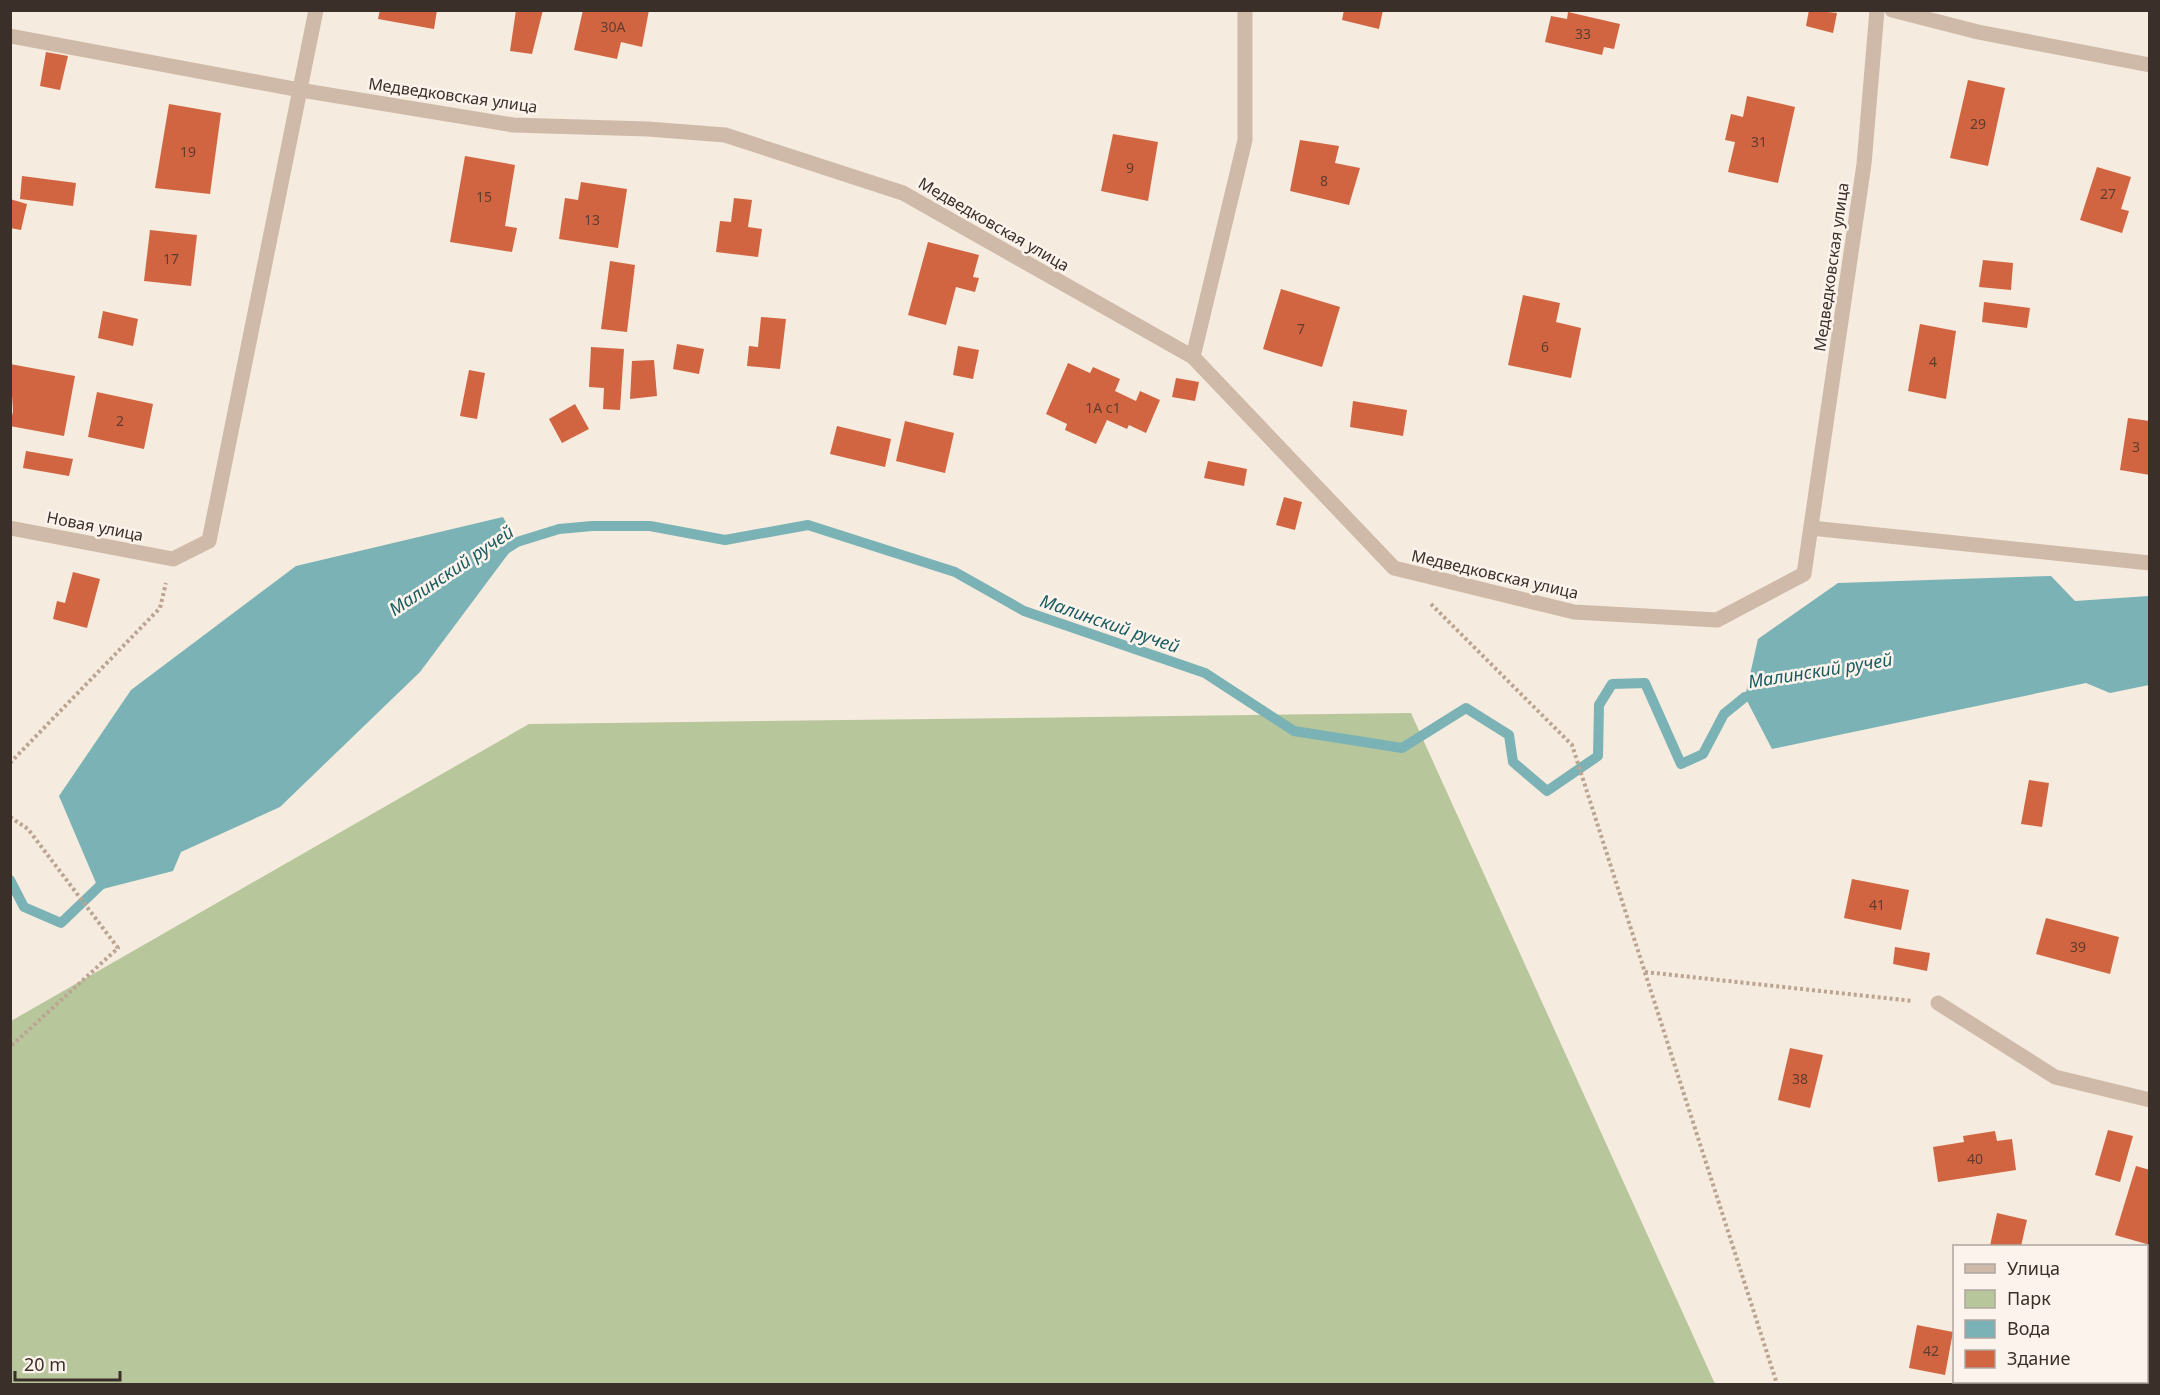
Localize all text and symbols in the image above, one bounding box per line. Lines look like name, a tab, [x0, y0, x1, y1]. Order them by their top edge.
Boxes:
house number: 30А	[601, 17, 626, 36]
house number: 33	[1575, 24, 1591, 43]
street label: Медведковская улица	[367, 72, 539, 118]
house number: 29	[1970, 114, 1986, 133]
house number: 31	[1751, 132, 1767, 151]
house number: 19	[180, 142, 196, 161]
house number: 9	[1126, 158, 1134, 177]
house number: 8	[1320, 171, 1328, 190]
street label: Медведковская улица	[915, 172, 1073, 276]
street label: Медведковская улица	[1808, 181, 1854, 353]
house number: 27	[2100, 184, 2116, 203]
house number: 15	[476, 187, 492, 206]
house number: 13	[584, 210, 600, 229]
house number: 17	[163, 249, 179, 268]
house number: 7	[1297, 319, 1305, 338]
house number: 6	[1541, 337, 1549, 356]
house number: 4	[1929, 352, 1937, 371]
house number: 1А с1	[1085, 398, 1121, 417]
house number: 2	[116, 411, 124, 430]
house number: 3	[2132, 437, 2140, 456]
street label: Новая улица	[45, 506, 145, 546]
water label: Малинский ручей	[384, 519, 518, 621]
street label: Медведковская улица	[1409, 544, 1581, 604]
water label: Малинский ручей	[1037, 588, 1183, 658]
water label: Малинский ручей	[1746, 647, 1894, 693]
house number: 41	[1869, 895, 1885, 914]
house number: 39	[2070, 937, 2086, 956]
house number: 38	[1792, 1069, 1808, 1088]
house number: 40	[1967, 1149, 1983, 1168]
legend	[1953, 1245, 2148, 1383]
text: Улица	[2007, 1256, 2060, 1280]
text: Парк	[2007, 1286, 2051, 1310]
text: Вода	[2007, 1316, 2050, 1340]
house number: 42	[1923, 1341, 1939, 1360]
scale bar	[15, 1344, 120, 1382]
text: Здание	[2007, 1346, 2071, 1370]
text: 20 m	[24, 1352, 66, 1376]

